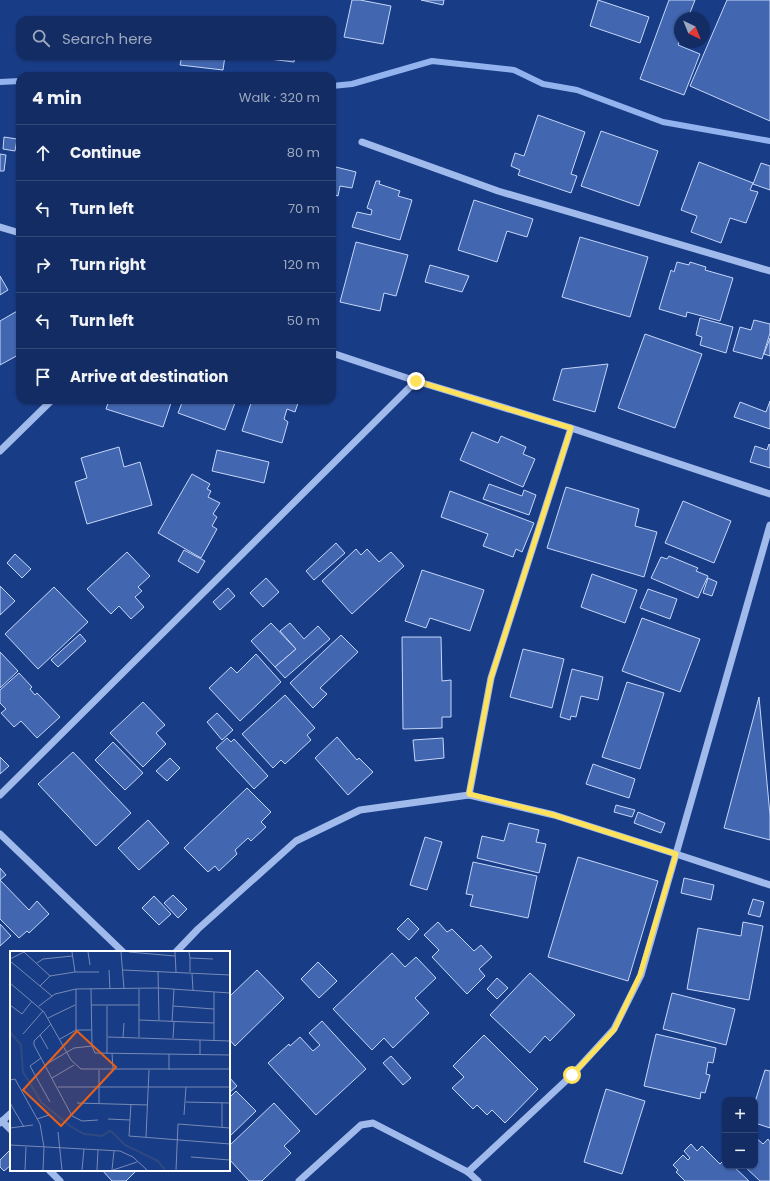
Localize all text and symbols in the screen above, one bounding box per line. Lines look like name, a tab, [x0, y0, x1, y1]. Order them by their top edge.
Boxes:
north arrow	[674, 12, 710, 48]
search box	[16, 16, 336, 60]
icon: search	[30, 27, 52, 49]
text: Search here	[62, 28, 152, 49]
text: 4 min	[32, 86, 82, 110]
text: Walk · 320 m	[239, 88, 320, 107]
icon: ahead	[32, 142, 54, 164]
text: Continue	[70, 142, 141, 163]
text: 80 m	[287, 143, 320, 162]
icon: left	[32, 198, 54, 220]
text: Turn left	[70, 198, 134, 219]
text: 70 m	[288, 199, 320, 218]
icon: right	[32, 254, 54, 276]
text: Turn right	[70, 254, 146, 275]
text: 120 m	[283, 255, 320, 274]
icon: left	[32, 310, 54, 332]
text: Turn left	[70, 310, 134, 331]
text: 50 m	[287, 311, 320, 330]
icon: arrive	[32, 366, 54, 388]
text: Arrive at destination	[70, 366, 228, 387]
route end	[407, 372, 425, 390]
inset map	[10, 951, 230, 1171]
route start	[563, 1066, 581, 1084]
map controls	[722, 1097, 758, 1169]
button: +	[722, 1097, 758, 1133]
button: −	[722, 1133, 758, 1169]

